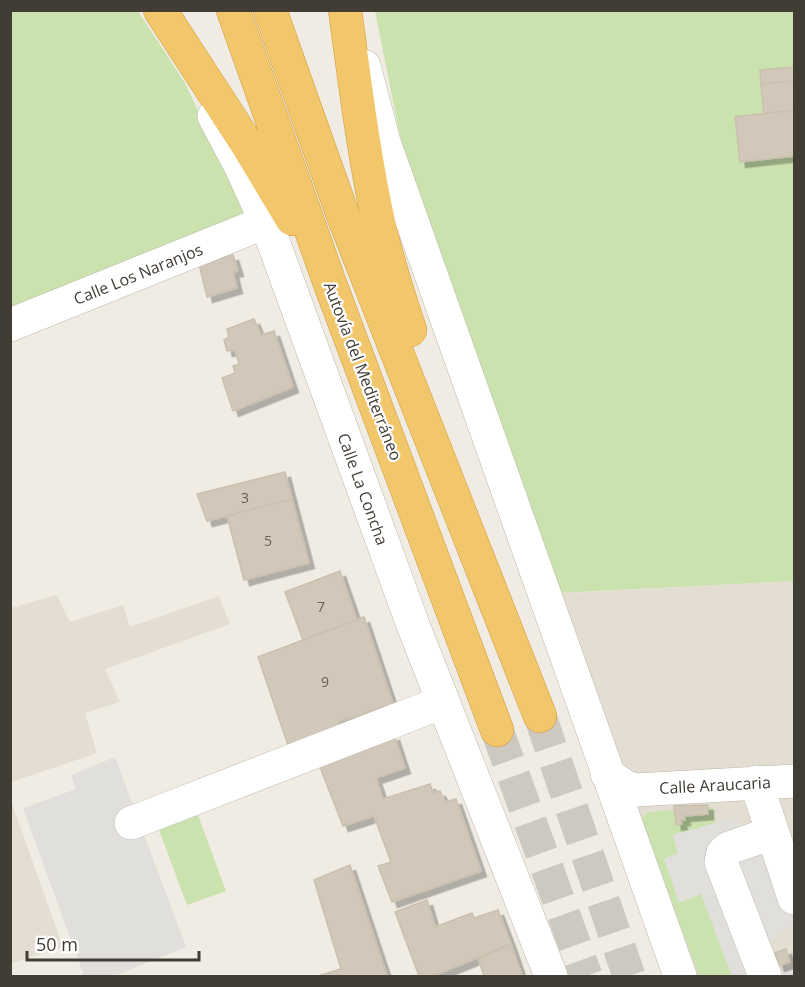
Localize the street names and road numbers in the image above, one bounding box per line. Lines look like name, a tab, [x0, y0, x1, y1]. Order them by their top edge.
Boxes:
street label: Calle Los Naranjos	[70, 238, 206, 310]
street label: Autovía del Mediterráneo	[319, 279, 407, 463]
street label: Calle La Concha	[333, 430, 393, 548]
street label: Calle Araucaria	[659, 771, 771, 799]

